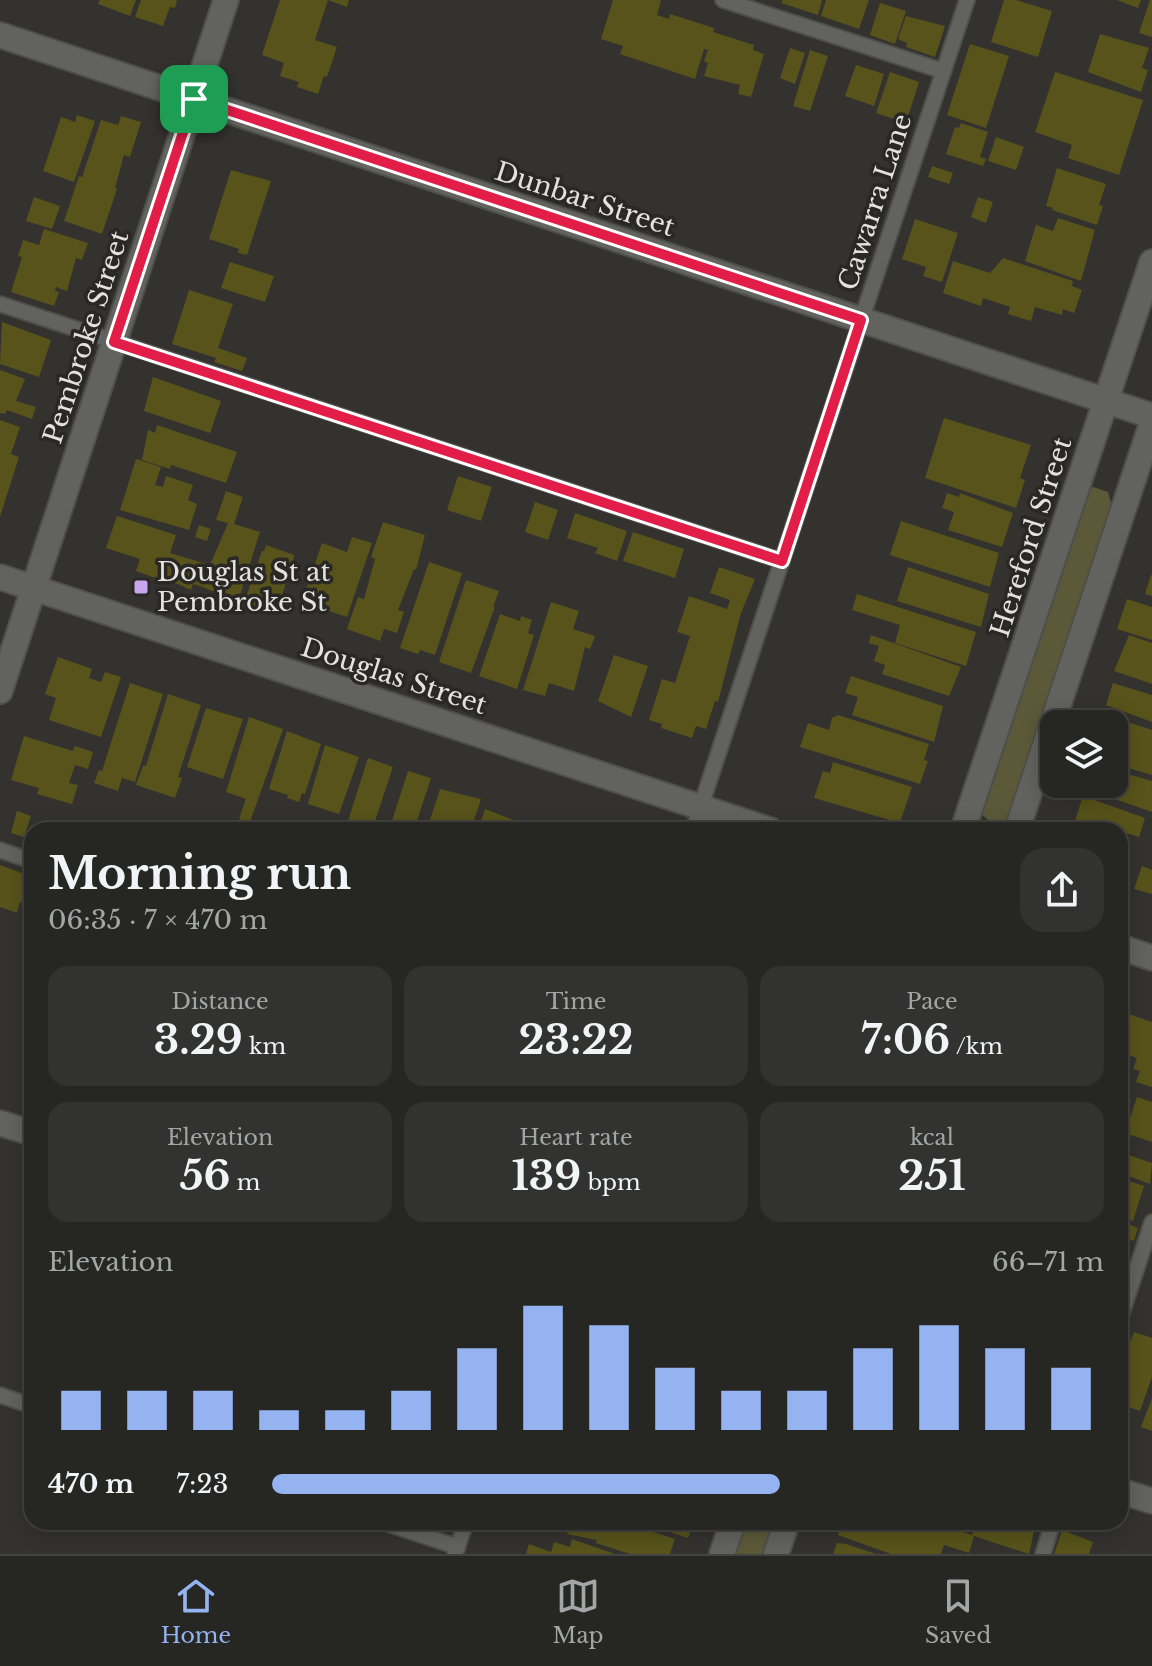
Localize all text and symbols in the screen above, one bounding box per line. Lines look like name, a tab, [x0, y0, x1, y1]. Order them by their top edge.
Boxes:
pin	[160, 65, 228, 133]
icon: arrive	[172, 77, 216, 121]
street label: Cawarra Lane	[831, 110, 919, 294]
street label: Dunbar Street	[491, 155, 679, 243]
street label: Pembroke Street	[37, 227, 136, 447]
street label: Hereford Street	[984, 433, 1078, 641]
place label: Douglas St at Pembroke St	[157, 556, 330, 618]
marker: Douglas St at Pembroke St	[132, 578, 150, 596]
street label: Douglas Street	[297, 631, 491, 721]
map controls	[1040, 710, 1128, 798]
button: layers	[1040, 710, 1128, 798]
text: Morning run	[48, 846, 351, 901]
button: share	[1020, 848, 1104, 932]
text: 06:35 · 7 × 470 m	[48, 904, 267, 936]
text: Distance	[172, 988, 269, 1015]
text: Time	[546, 988, 606, 1015]
text: Pace	[906, 988, 958, 1015]
text: 3.29	[154, 1015, 243, 1065]
text: 23:22	[519, 1015, 633, 1065]
text: 7:06	[861, 1015, 950, 1065]
text: km	[243, 1033, 286, 1060]
text: /km	[950, 1033, 1003, 1060]
text: Elevation	[167, 1124, 273, 1151]
text: Heart rate	[519, 1124, 633, 1151]
text: kcal	[910, 1124, 954, 1151]
text: 56	[180, 1151, 230, 1201]
text: 139	[511, 1151, 581, 1201]
text: 251	[898, 1151, 966, 1201]
text: m	[230, 1169, 260, 1196]
text: bpm	[581, 1169, 641, 1196]
text: Elevation	[48, 1246, 174, 1278]
text: 66–71 m	[992, 1246, 1104, 1278]
text: 470 m	[48, 1468, 134, 1500]
text: 7:23	[176, 1468, 229, 1500]
tab: Home	[161, 1574, 231, 1649]
tab: Map	[552, 1574, 604, 1649]
tab: Saved	[925, 1574, 991, 1649]

